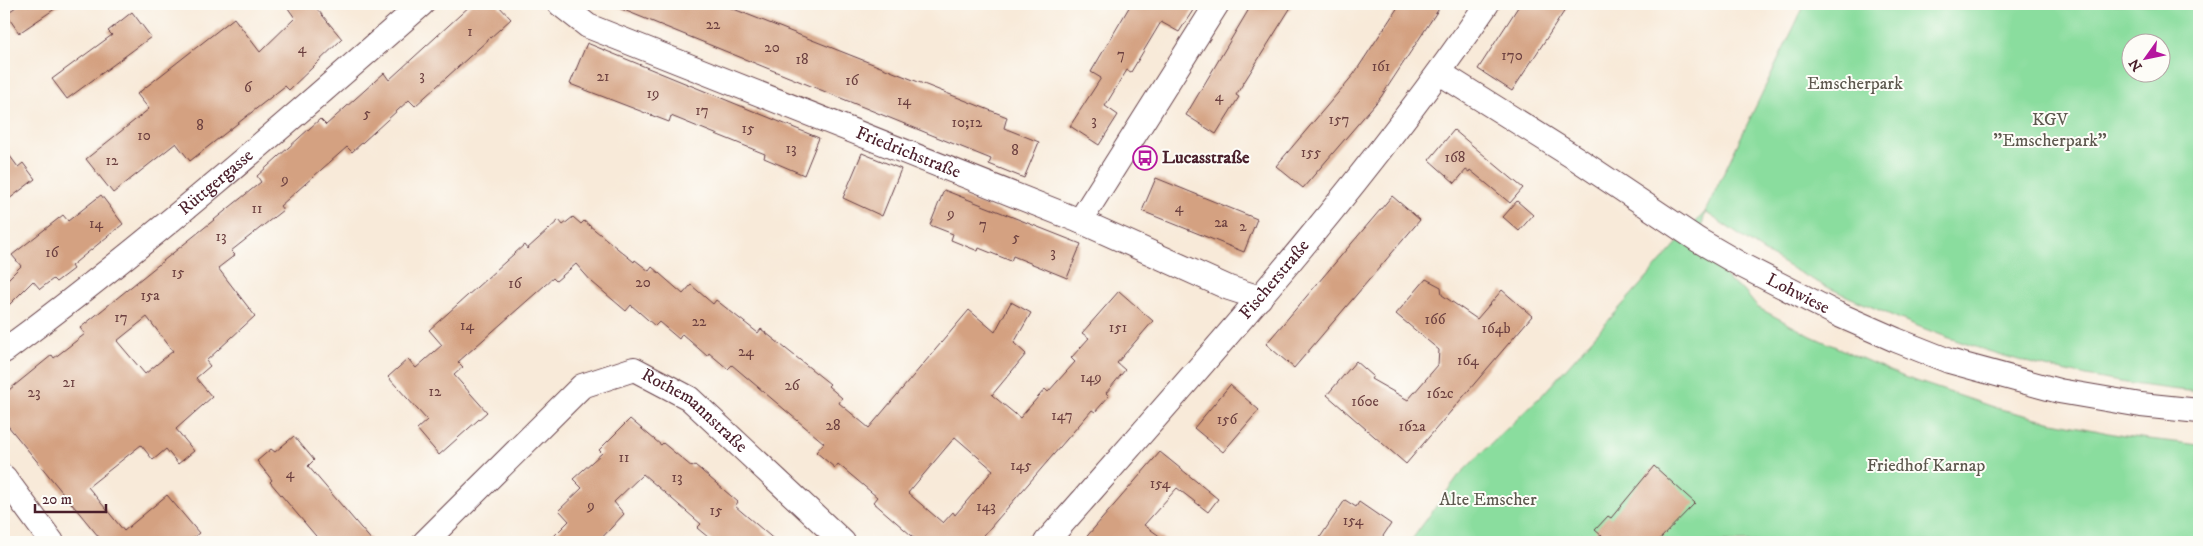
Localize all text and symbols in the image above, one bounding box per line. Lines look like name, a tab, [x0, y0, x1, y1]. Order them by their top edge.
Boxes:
house number: 22	[706, 15, 721, 34]
house number: 1	[467, 22, 473, 41]
north arrow	[2120, 32, 2170, 82]
house number: 20	[764, 38, 780, 57]
house number: 4	[298, 39, 307, 58]
house number: 7	[1117, 45, 1125, 64]
house number: 170	[1501, 46, 1523, 65]
house number: 18	[795, 50, 809, 69]
text: N	[2125, 54, 2147, 74]
house number: 161	[1372, 57, 1390, 76]
house number: 3	[419, 66, 425, 85]
house number: 21	[597, 67, 609, 86]
house number: 16	[845, 71, 860, 90]
park label: Emscherpark	[1807, 73, 1903, 95]
house number: 6	[244, 78, 253, 97]
house number: 19	[647, 84, 659, 103]
house number: 4	[1215, 87, 1224, 106]
house number: 14	[897, 91, 911, 110]
house number: 17	[695, 101, 709, 120]
house number: 5	[363, 104, 371, 123]
park label: KGV "Emscherpark"	[1993, 109, 2107, 152]
house number: 157	[1329, 110, 1349, 129]
house number: 3	[1091, 111, 1097, 130]
house number: 10;12	[952, 113, 983, 132]
house number: 8	[196, 116, 204, 135]
house number: 15	[742, 119, 755, 138]
street label: Friedrichstraße	[853, 122, 964, 184]
house number: 10	[137, 126, 151, 145]
house number: 13	[785, 139, 797, 158]
house number: 8	[1011, 141, 1019, 160]
house number: 155	[1301, 143, 1322, 162]
street label: Rüttgergasse	[174, 145, 258, 220]
bus stop icon: Lucasstraße	[1132, 145, 1158, 171]
place label: Lucasstraße	[1162, 147, 1250, 169]
house number: 168	[1445, 148, 1465, 167]
house number: 12	[106, 151, 119, 170]
house number: 9	[280, 170, 289, 189]
house number: 4	[1175, 198, 1184, 217]
house number: 11	[251, 199, 263, 218]
house number: 9	[946, 204, 955, 223]
house number: 2a	[1214, 213, 1228, 232]
house number: 14	[89, 214, 103, 233]
house number: 7	[979, 215, 987, 234]
house number: 2	[1239, 217, 1247, 236]
house number: 13	[215, 227, 227, 246]
house number: 5	[1012, 228, 1020, 247]
street label: Fischerstraße	[1235, 235, 1314, 324]
house number: 16	[45, 243, 60, 262]
house number: 3	[1050, 243, 1056, 262]
house number: 15	[172, 263, 185, 282]
street label: Lohwiese	[1763, 269, 1833, 319]
house number: 20	[635, 273, 651, 292]
house number: 16	[508, 274, 523, 293]
house number: 15a	[140, 286, 160, 305]
house number: 17	[114, 308, 128, 327]
house number: 166	[1424, 310, 1447, 329]
house number: 22	[692, 312, 707, 331]
house number: 14	[460, 316, 474, 335]
house number: 151	[1109, 318, 1127, 337]
house number: 164b	[1482, 319, 1510, 338]
house number: 24	[738, 342, 754, 361]
house number: 164	[1457, 351, 1479, 370]
street label: Rothemannstraße	[638, 364, 752, 458]
house number: 149	[1080, 368, 1102, 387]
house number: 21	[63, 373, 75, 392]
house number: 26	[784, 376, 801, 395]
house number: 12	[429, 382, 442, 401]
house number: 23	[28, 383, 40, 402]
house number: 162c	[1426, 384, 1454, 403]
house number: 160e	[1351, 392, 1379, 411]
house number: 147	[1051, 406, 1073, 425]
house number: 156	[1217, 410, 1239, 429]
house number: 28	[826, 416, 840, 435]
house number: 162a	[1399, 417, 1426, 436]
house number: 11	[618, 448, 630, 467]
park label: Friedhof Karnap	[1867, 455, 1985, 477]
house number: 145	[1010, 456, 1032, 475]
house number: 4	[286, 464, 295, 483]
house number: 13	[671, 468, 683, 487]
house number: 154	[1150, 474, 1171, 493]
scale bar	[35, 481, 106, 513]
park label: Alte Emscher	[1439, 489, 1537, 511]
text: 20 m	[42, 490, 72, 509]
house number: 9	[586, 496, 595, 515]
house number: 143	[976, 497, 996, 516]
house number: 15	[710, 501, 723, 520]
house number: 154	[1343, 511, 1364, 530]

